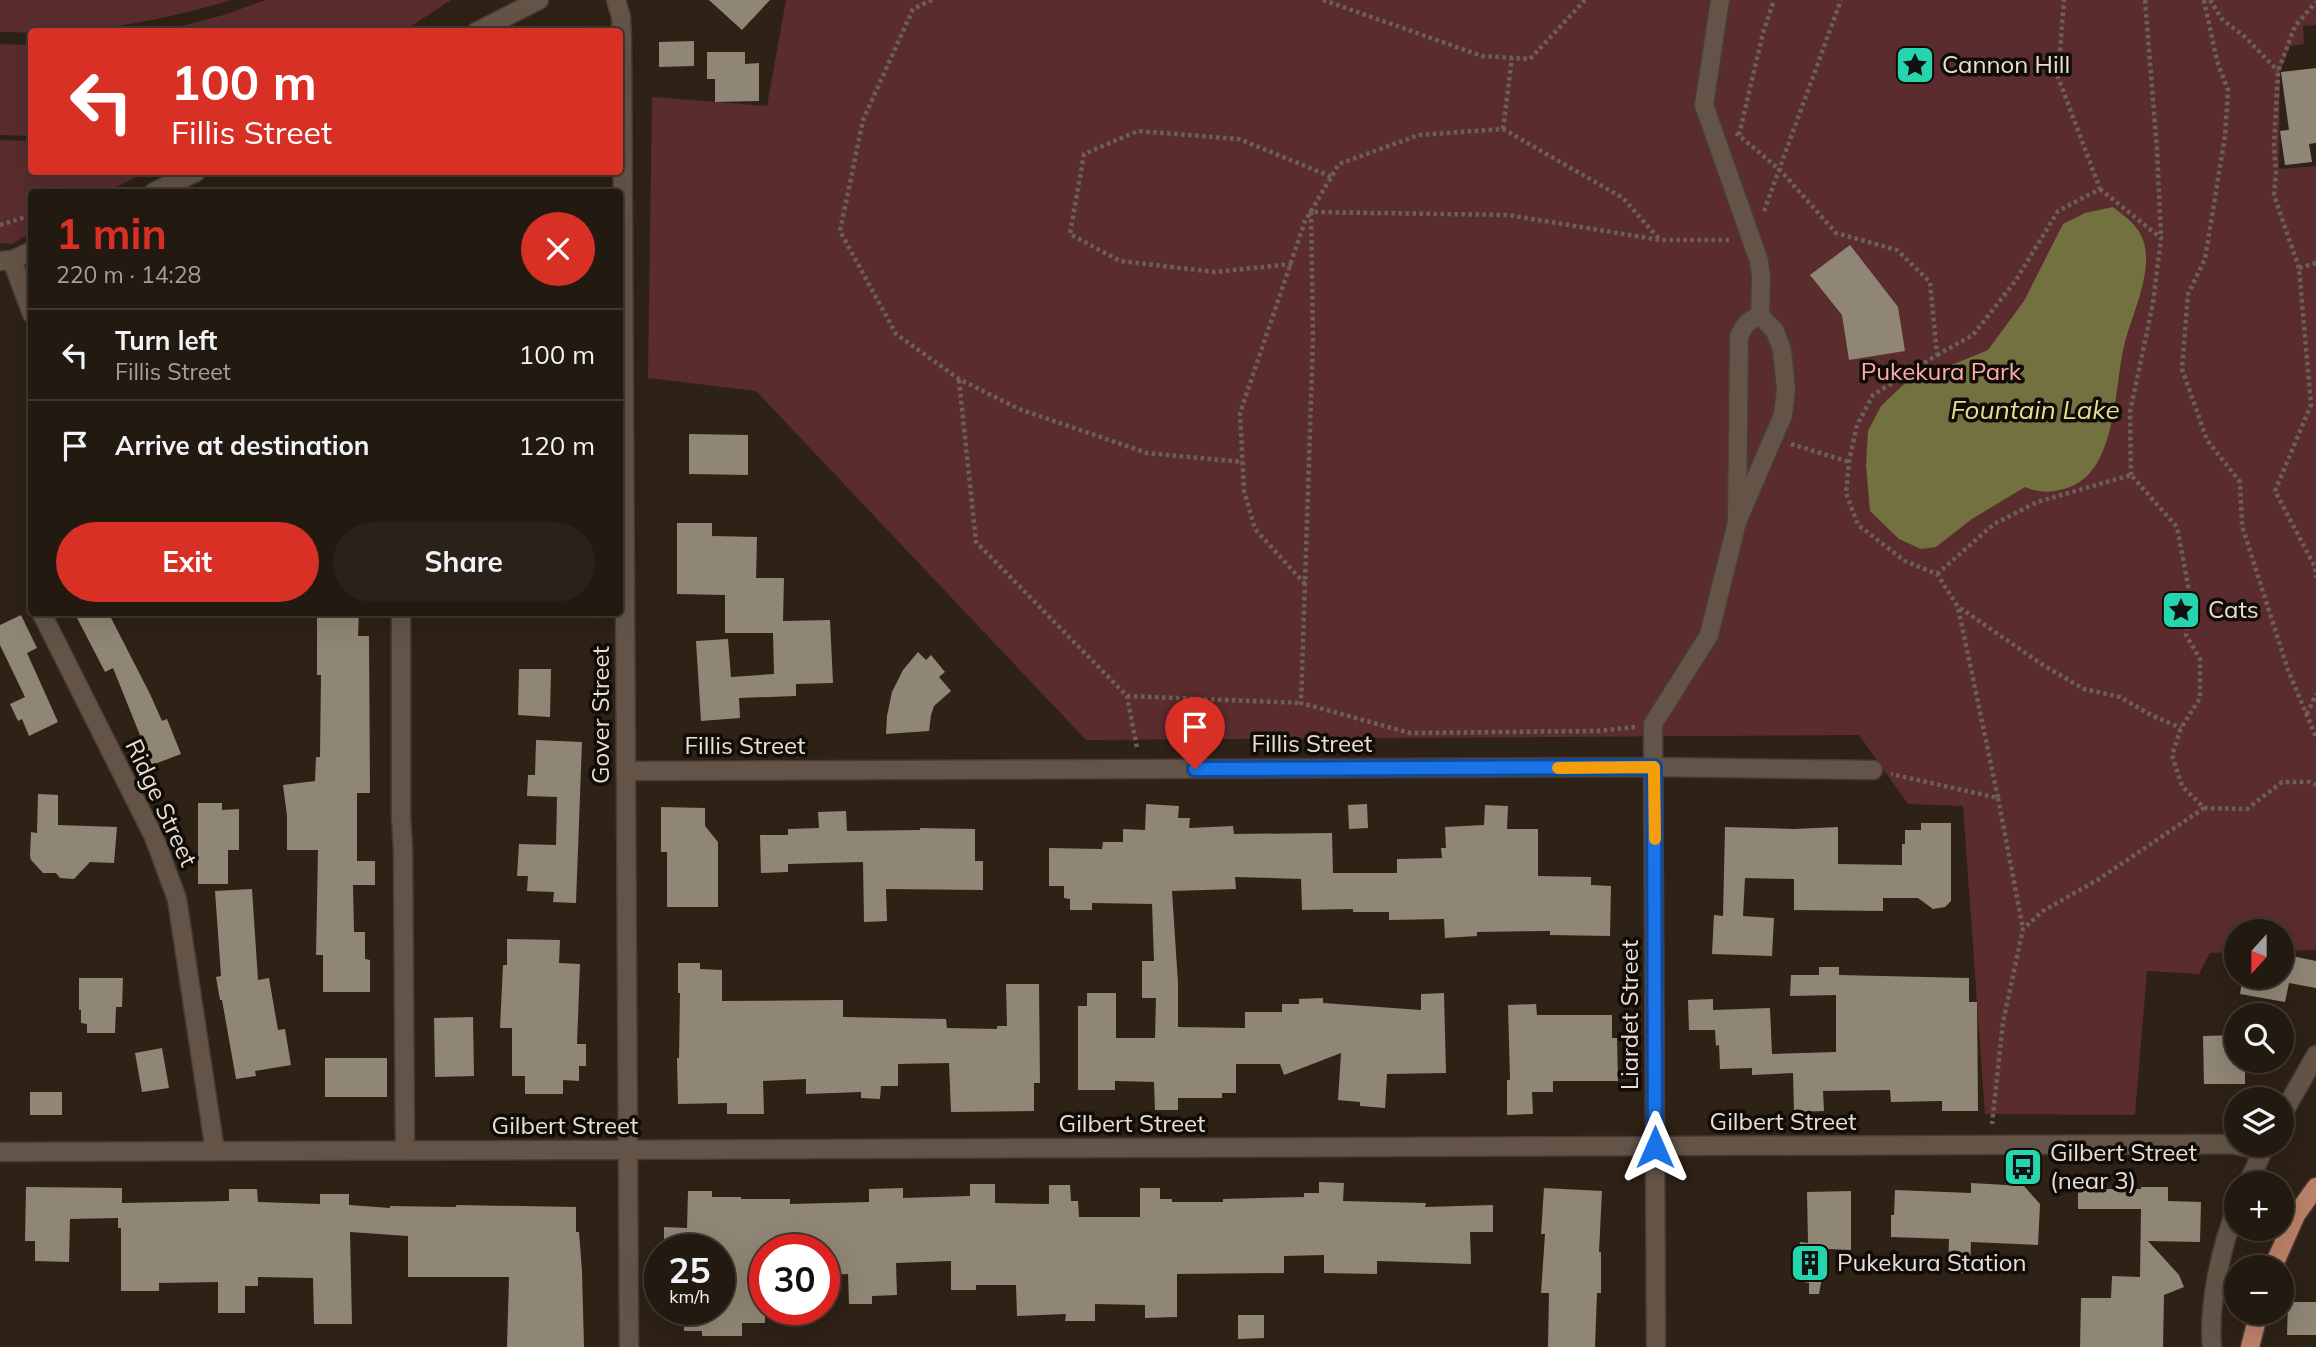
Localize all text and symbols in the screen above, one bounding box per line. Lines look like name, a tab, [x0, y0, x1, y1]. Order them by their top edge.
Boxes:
place icon: Cannon Hill	[1894, 44, 1936, 86]
place label: Cannon Hill	[1942, 49, 2070, 79]
text: 100 m	[171, 51, 317, 112]
icon: left	[56, 56, 147, 147]
text: Fillis Street	[171, 112, 332, 152]
text: 1 min	[56, 207, 167, 260]
button: close	[521, 212, 595, 286]
text: 220 m · 14:28	[56, 260, 201, 289]
text: Turn left	[115, 324, 217, 357]
icon: left	[56, 336, 94, 374]
text: 100 m	[519, 338, 595, 371]
park label: Pukekura Park	[1861, 356, 2022, 386]
text: Fillis Street	[115, 357, 231, 386]
water label: Fountain Lake	[1950, 393, 2120, 426]
icon: arrive	[56, 427, 94, 465]
text: Arrive at destination	[115, 429, 370, 462]
text: 120 m	[519, 429, 595, 462]
button: Exit	[56, 522, 319, 602]
button: Share	[333, 522, 595, 602]
place icon: Cats	[2160, 589, 2202, 631]
place label: Cats	[2208, 594, 2259, 624]
street label: Gover Street	[585, 646, 615, 784]
pin	[1165, 697, 1225, 769]
icon: arrive	[1176, 708, 1214, 746]
street label: Fillis Street	[1252, 728, 1372, 758]
street label: Fillis Street	[685, 730, 805, 760]
street label: Ridge Street	[119, 734, 204, 871]
north arrow	[2224, 919, 2294, 989]
map controls	[2224, 919, 2294, 1325]
street label: Liardet Street	[1614, 940, 1644, 1090]
button: search	[2224, 1003, 2294, 1073]
button: layers	[2224, 1087, 2294, 1157]
street label: Gilbert Street	[1710, 1106, 1856, 1136]
street label: Gilbert Street	[1059, 1108, 1205, 1138]
street label: Gilbert Street	[492, 1110, 638, 1140]
position arrow	[1618, 1110, 1692, 1184]
place label: Gilbert Street (near 3)	[2050, 1137, 2197, 1195]
bus stop icon: Gilbert Street (near 3)	[2002, 1146, 2044, 1188]
button: +	[2224, 1171, 2294, 1241]
speed limit sign: 30	[749, 1234, 840, 1325]
building icon: Pukekura Station	[1789, 1242, 1831, 1284]
place label: Pukekura Station	[1837, 1247, 2026, 1277]
text: 25	[668, 1248, 711, 1292]
button: −	[2224, 1255, 2294, 1325]
text: km/h	[669, 1285, 710, 1308]

